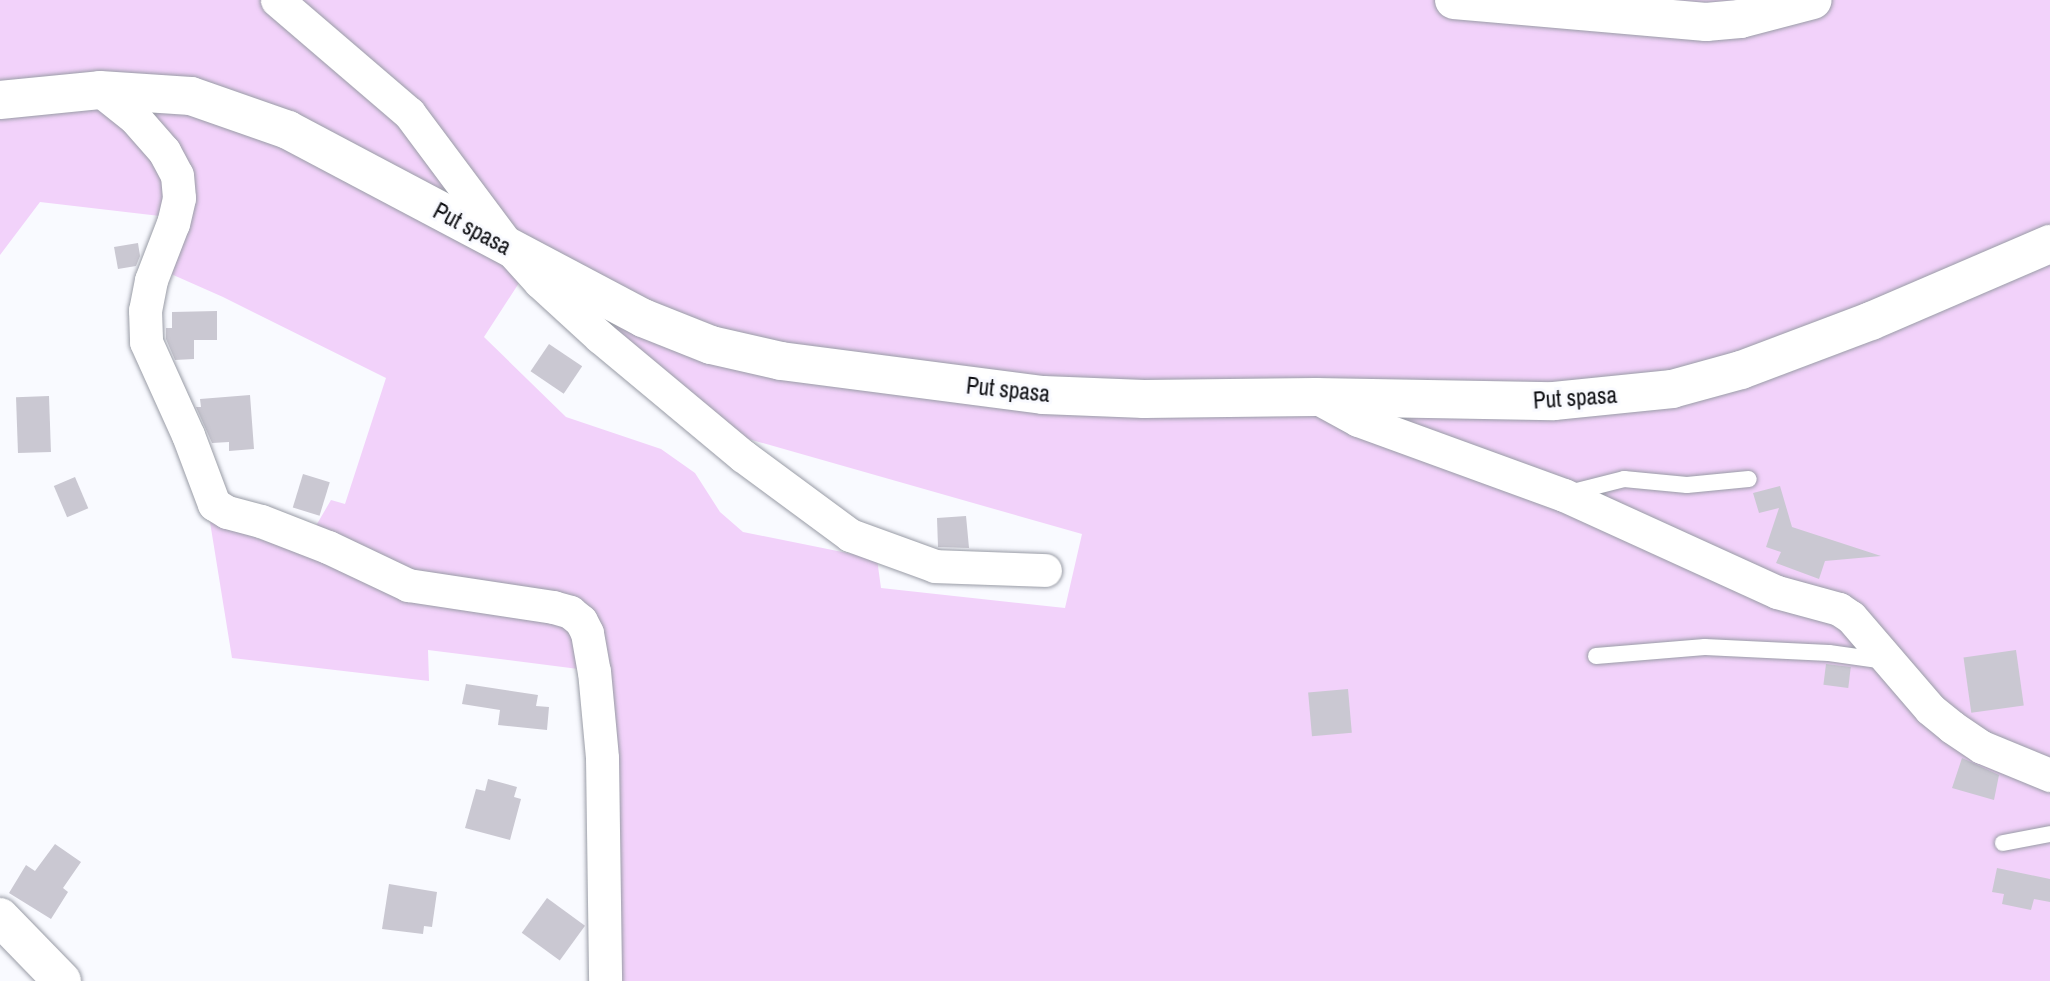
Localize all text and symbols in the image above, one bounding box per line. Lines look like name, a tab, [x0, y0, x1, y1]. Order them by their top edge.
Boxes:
street label: Put spasa	[428, 197, 516, 261]
street label: Put spasa	[965, 372, 1051, 408]
street label: Put spasa	[1532, 381, 1618, 415]

